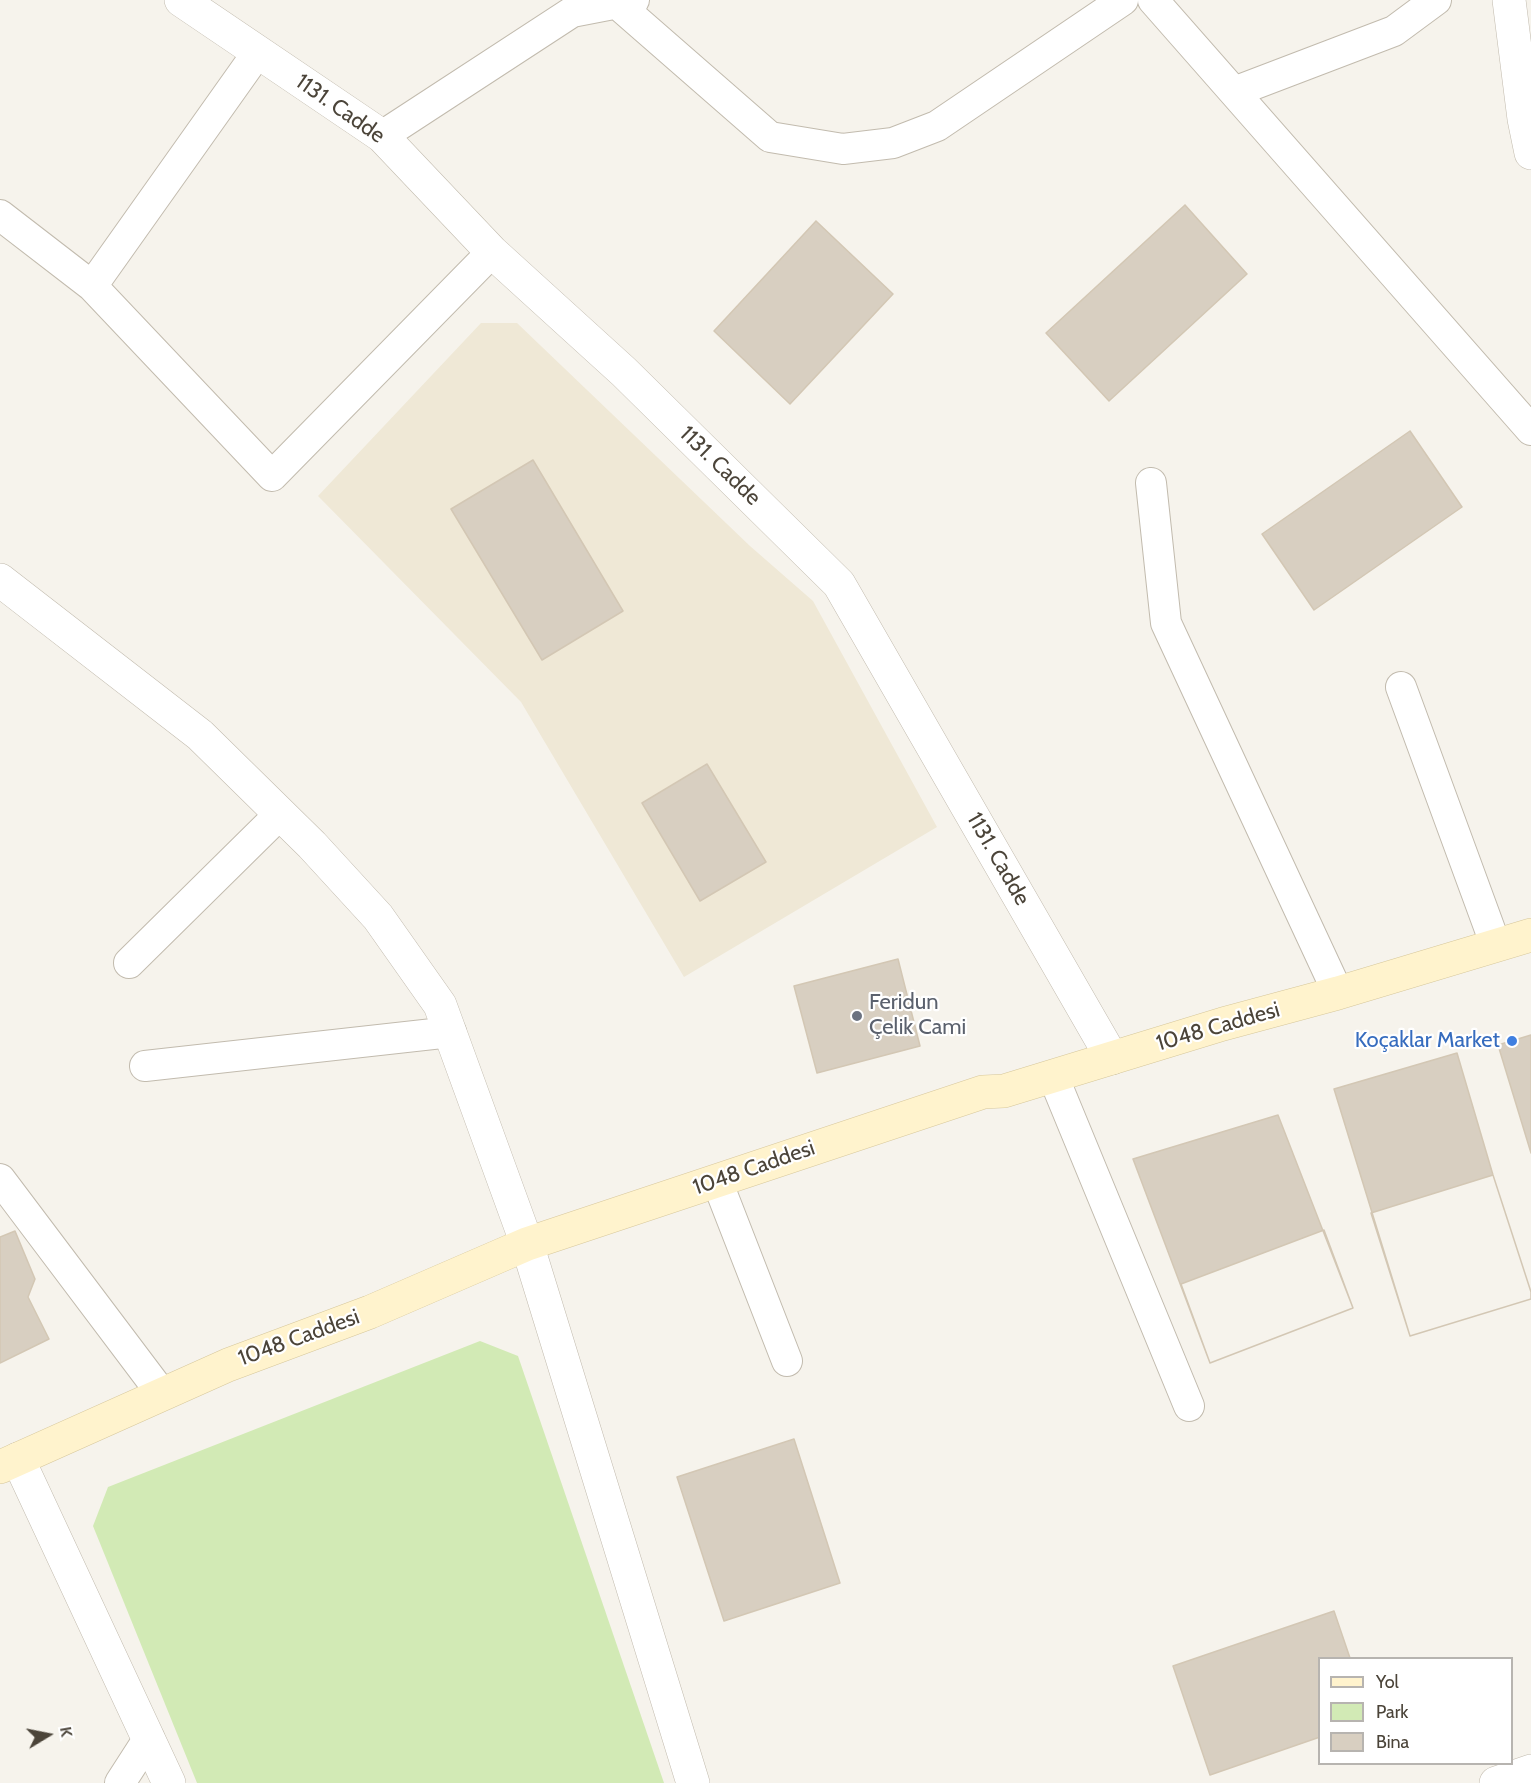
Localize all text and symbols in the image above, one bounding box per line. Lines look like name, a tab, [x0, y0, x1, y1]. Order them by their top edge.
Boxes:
street label: 1131. Cadde	[290, 69, 390, 149]
street label: 1131. Cadde	[674, 421, 766, 511]
street label: 1131. Cadde	[961, 808, 1035, 910]
place label: Feridun Çelik Cami	[869, 990, 966, 1042]
street label: 1048 Caddesi	[1153, 997, 1283, 1057]
marker: Feridun Çelik Cami	[850, 1009, 864, 1023]
place label: Koçaklar Market	[1355, 1028, 1500, 1054]
marker: Koçaklar Market	[1505, 1034, 1519, 1048]
street label: 1048 Caddesi	[690, 1135, 818, 1201]
street label: 1048 Caddesi	[235, 1304, 363, 1372]
legend	[1318, 1657, 1513, 1765]
text: Yol	[1376, 1671, 1399, 1693]
text: Park	[1376, 1701, 1408, 1723]
north arrow	[18, 1705, 78, 1765]
text: K	[56, 1725, 76, 1738]
text: Bina	[1376, 1731, 1409, 1753]

